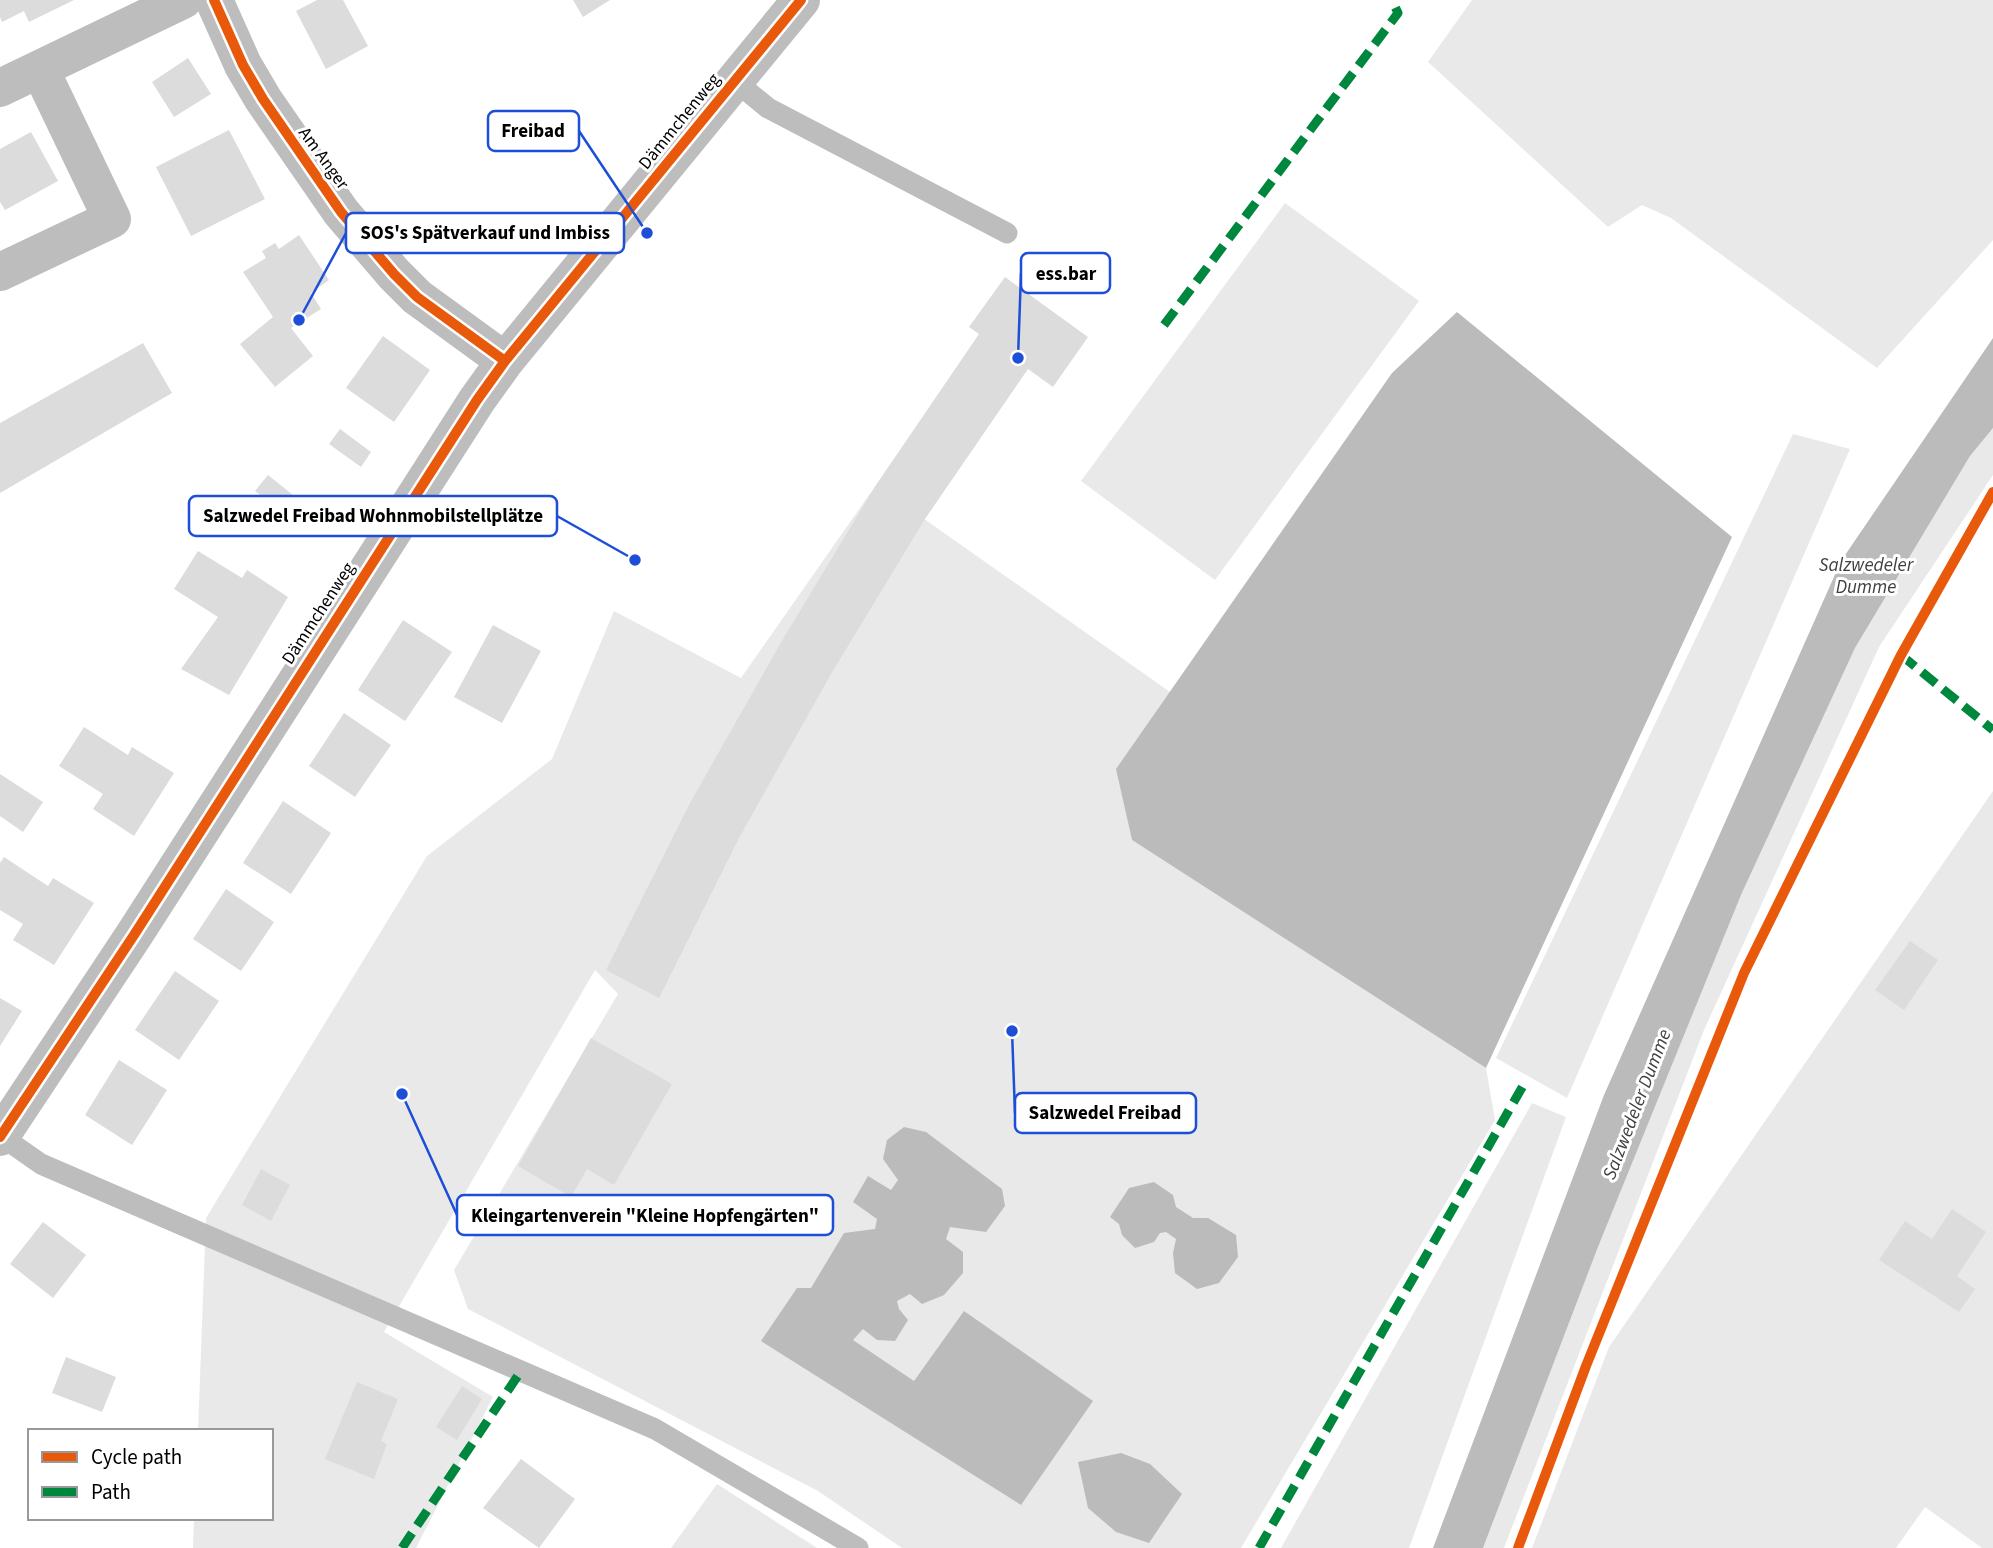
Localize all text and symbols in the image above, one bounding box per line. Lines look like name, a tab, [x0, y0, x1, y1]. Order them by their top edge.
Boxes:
street label: Dämmchenweg	[633, 68, 726, 175]
callout: Freibad	[488, 111, 579, 151]
text: Freibad	[501, 118, 565, 145]
street label: Am Anger	[292, 122, 355, 195]
callout: SOS's Spätverkauf und Imbiss	[346, 213, 624, 253]
text: SOS's Spätverkauf und Imbiss	[360, 220, 610, 247]
callout: ess.bar	[1021, 253, 1110, 293]
text: ess.bar	[1036, 261, 1097, 288]
callout: Salzwedel Freibad Wohnmobilstellplätze	[189, 496, 557, 536]
text: Salzwedel Freibad Wohnmobilstellplätze	[203, 503, 543, 530]
water label: Salzwedeler Dumme	[1819, 552, 1915, 601]
street label: Dämmchenweg	[276, 557, 361, 669]
water label: Salzwedeler Dumme	[1596, 1026, 1678, 1184]
callout: Salzwedel Freibad	[1015, 1093, 1196, 1133]
text: Salzwedel Freibad	[1029, 1100, 1181, 1127]
callout: Kleingartenverein "Kleine Hopfengärten"	[457, 1195, 833, 1235]
text: Kleingartenverein "Kleine Hopfengärten"	[471, 1203, 819, 1230]
legend	[28, 1429, 273, 1520]
text: Cycle path	[91, 1442, 182, 1472]
text: Path	[91, 1477, 131, 1507]

